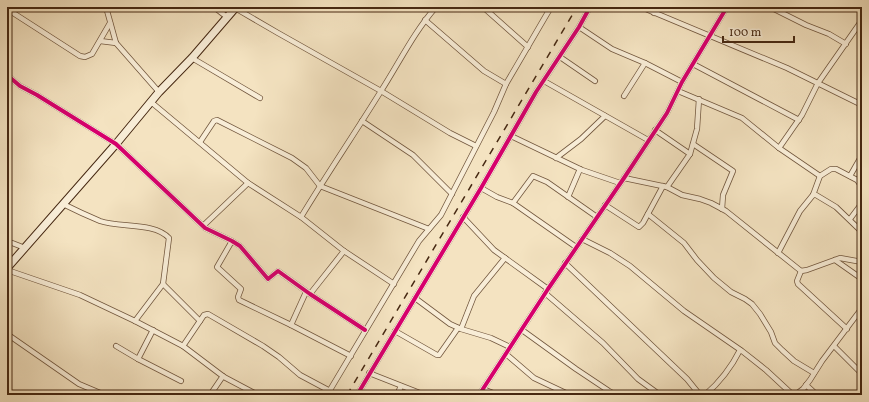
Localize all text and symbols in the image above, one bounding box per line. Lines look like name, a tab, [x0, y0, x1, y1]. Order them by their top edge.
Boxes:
scale bar	[723, 18, 794, 44]
text: 100 m	[729, 25, 762, 41]

